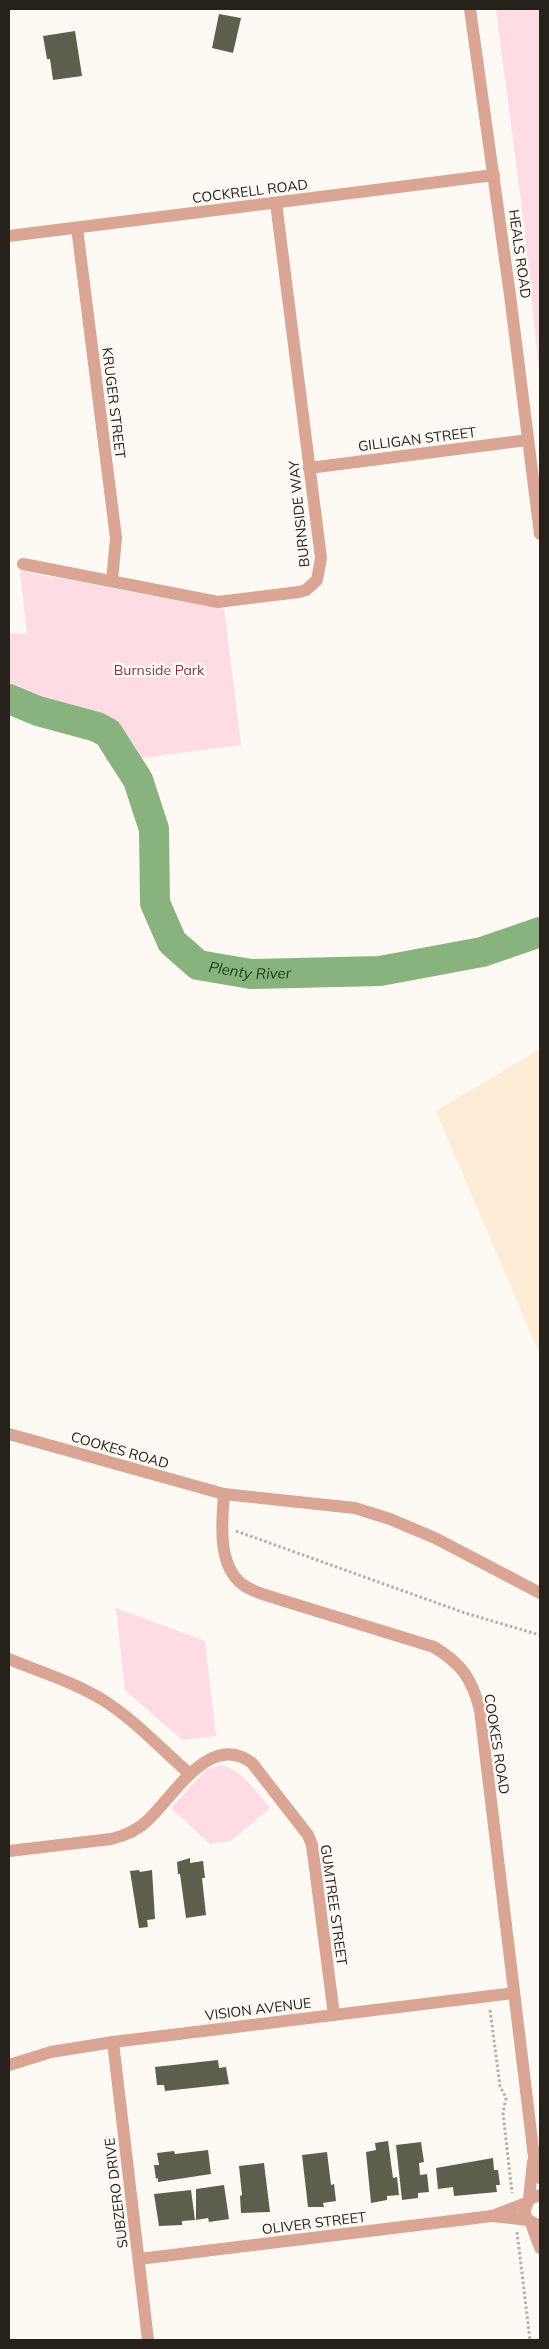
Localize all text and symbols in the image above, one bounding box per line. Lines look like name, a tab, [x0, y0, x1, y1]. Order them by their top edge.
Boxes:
street label: COCKRELL ROAD	[191, 175, 309, 207]
street label: HEALS ROAD	[505, 208, 535, 300]
street label: KRUGER STREET	[98, 346, 130, 460]
street label: GILLIGAN STREET	[357, 423, 478, 455]
street label: BURNSIDE WAY	[284, 459, 314, 568]
park label: Burnside Park	[114, 661, 205, 679]
water label: Plenty River	[207, 957, 292, 983]
street label: COOKES ROAD	[69, 1427, 171, 1473]
street label: COOKES ROAD	[480, 1693, 514, 1795]
street label: GUMTREE STREET	[317, 1843, 351, 1967]
street label: VISION AVENUE	[204, 1994, 312, 2024]
street label: SUBZERO DRIVE	[100, 2137, 132, 2249]
street label: OLIVER STREET	[261, 2208, 368, 2238]

